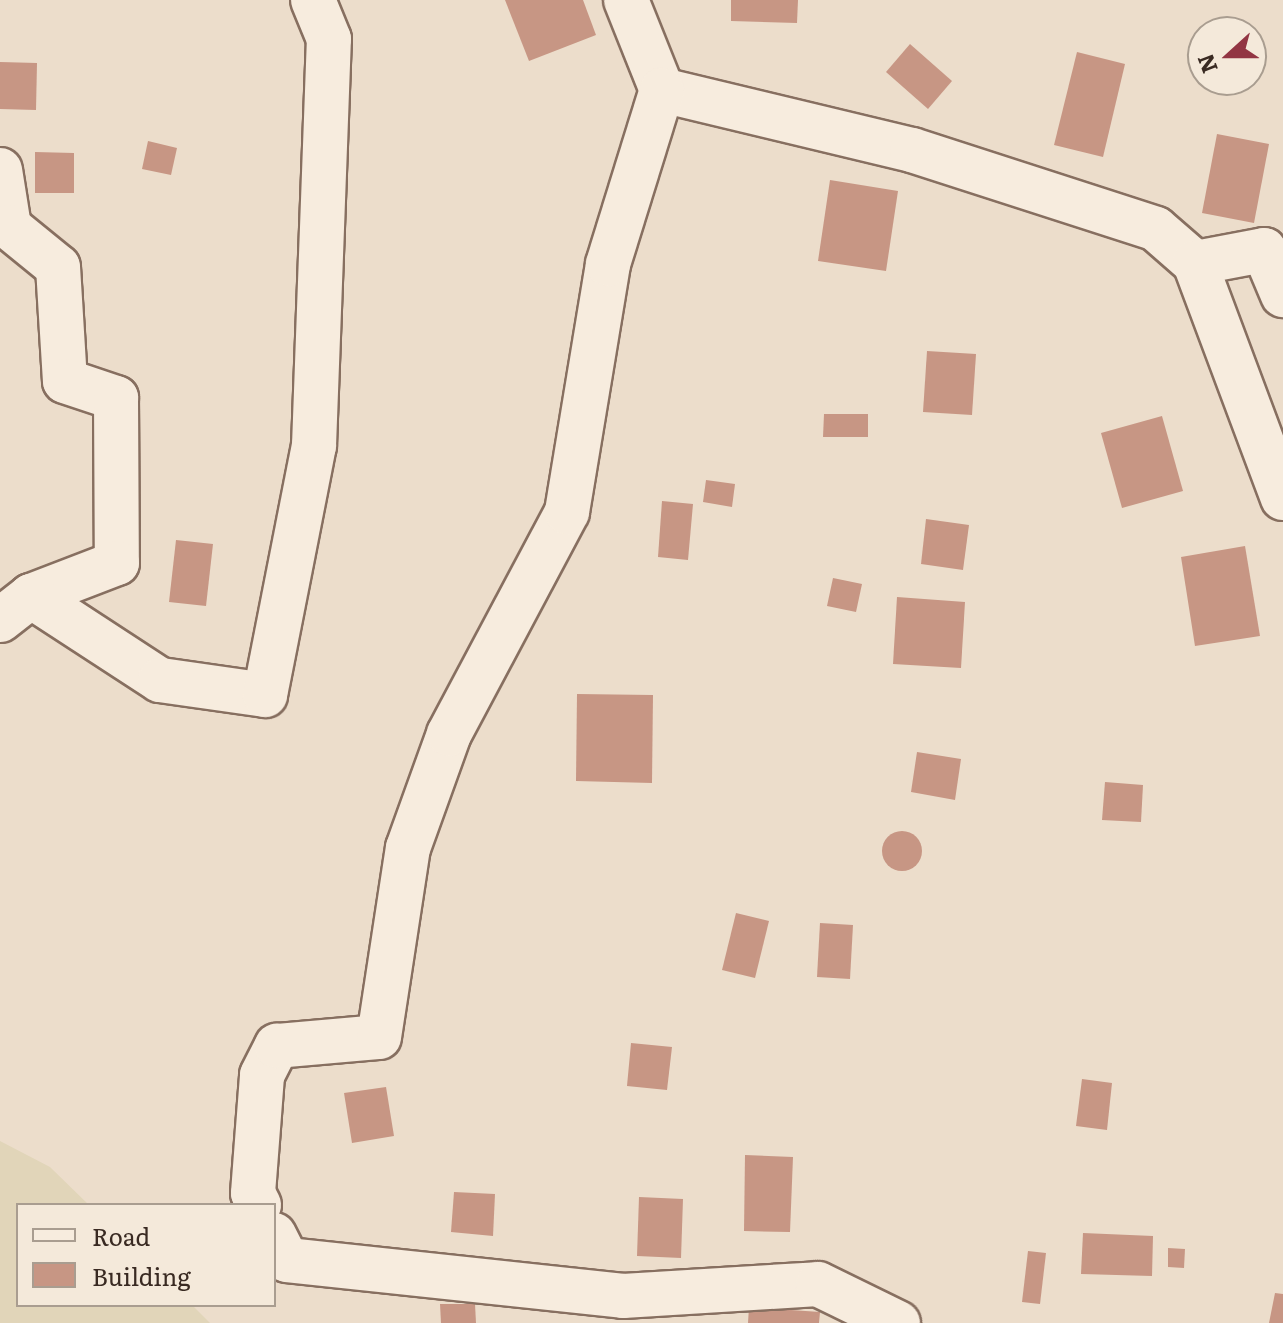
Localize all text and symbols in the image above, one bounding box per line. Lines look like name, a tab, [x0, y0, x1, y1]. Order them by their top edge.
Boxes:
north arrow	[1187, 16, 1267, 96]
text: N	[1187, 50, 1225, 79]
legend	[16, 1203, 276, 1307]
text: Road	[92, 1218, 150, 1253]
text: Building	[92, 1258, 191, 1293]

